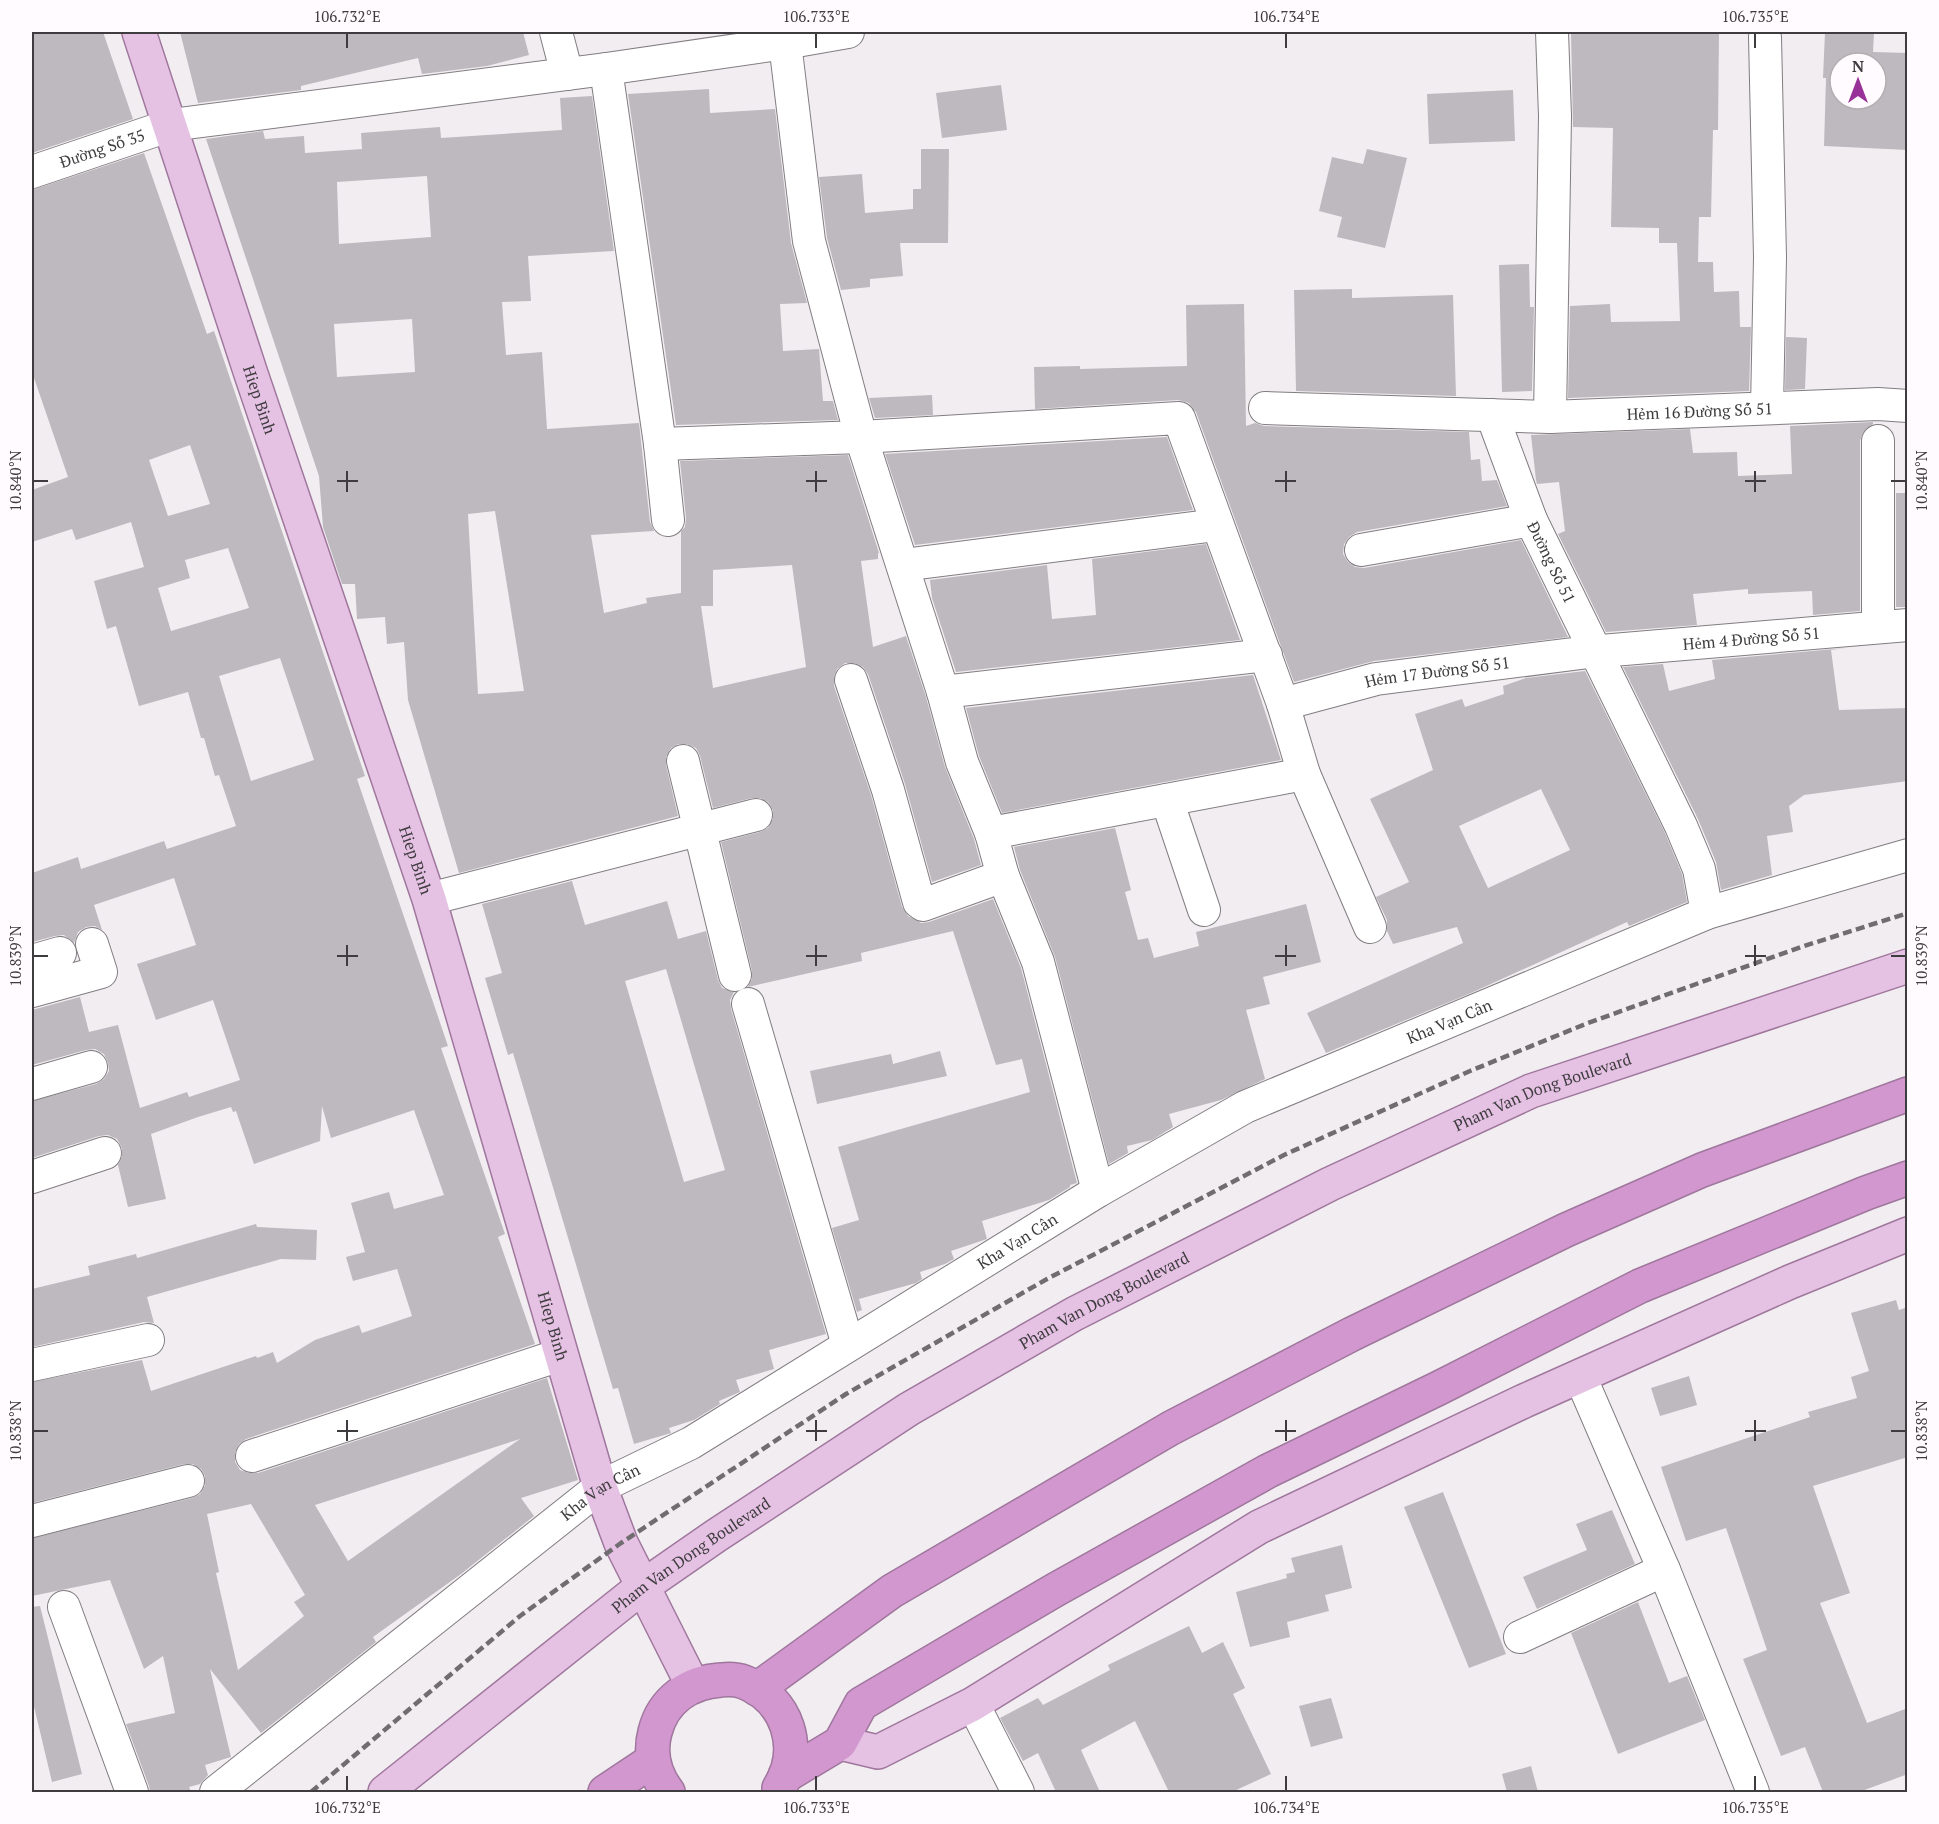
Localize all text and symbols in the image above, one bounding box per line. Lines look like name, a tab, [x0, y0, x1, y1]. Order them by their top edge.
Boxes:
text: 106.732°E	[313, 6, 381, 26]
text: 106.733°E	[782, 6, 850, 26]
text: 106.734°E	[1252, 6, 1320, 26]
text: 106.735°E	[1721, 6, 1789, 26]
north arrow	[1828, 51, 1888, 111]
text: N	[1852, 55, 1864, 77]
street label: Đường Số 35	[57, 124, 148, 173]
street label: Hiep Binh	[238, 363, 282, 437]
street label: Hẻm 16 Đường Số 51	[1626, 397, 1773, 425]
text: 10.840°N	[5, 450, 25, 512]
text: 10.840°N	[1911, 450, 1931, 512]
street label: Đường Số 51	[1522, 518, 1581, 607]
street label: Hẻm 4 Đường Số 51	[1682, 621, 1821, 655]
street label: Hẻm 17 Đường Số 51	[1362, 651, 1511, 693]
street label: Hiep Binh	[394, 823, 438, 898]
text: 10.839°N	[5, 925, 25, 987]
text: 10.839°N	[1911, 925, 1931, 987]
street label: Kha Vạn Cân	[1403, 993, 1496, 1049]
street label: Pham Van Dong Boulevard	[1450, 1047, 1634, 1136]
street label: Kha Vạn Cân	[973, 1208, 1062, 1274]
street label: Pham Van Dong Boulevard	[1015, 1246, 1193, 1354]
street label: Hiep Binh	[533, 1289, 574, 1364]
text: 10.838°N	[5, 1400, 25, 1462]
text: 10.838°N	[1911, 1400, 1931, 1462]
street label: Kha Vạn Cân	[556, 1458, 644, 1525]
street label: Pham Van Dong Boulevard	[607, 1492, 775, 1618]
text: 106.732°E	[313, 1797, 381, 1817]
text: 106.733°E	[782, 1797, 850, 1817]
text: 106.734°E	[1252, 1797, 1320, 1817]
text: 106.735°E	[1721, 1797, 1789, 1817]

